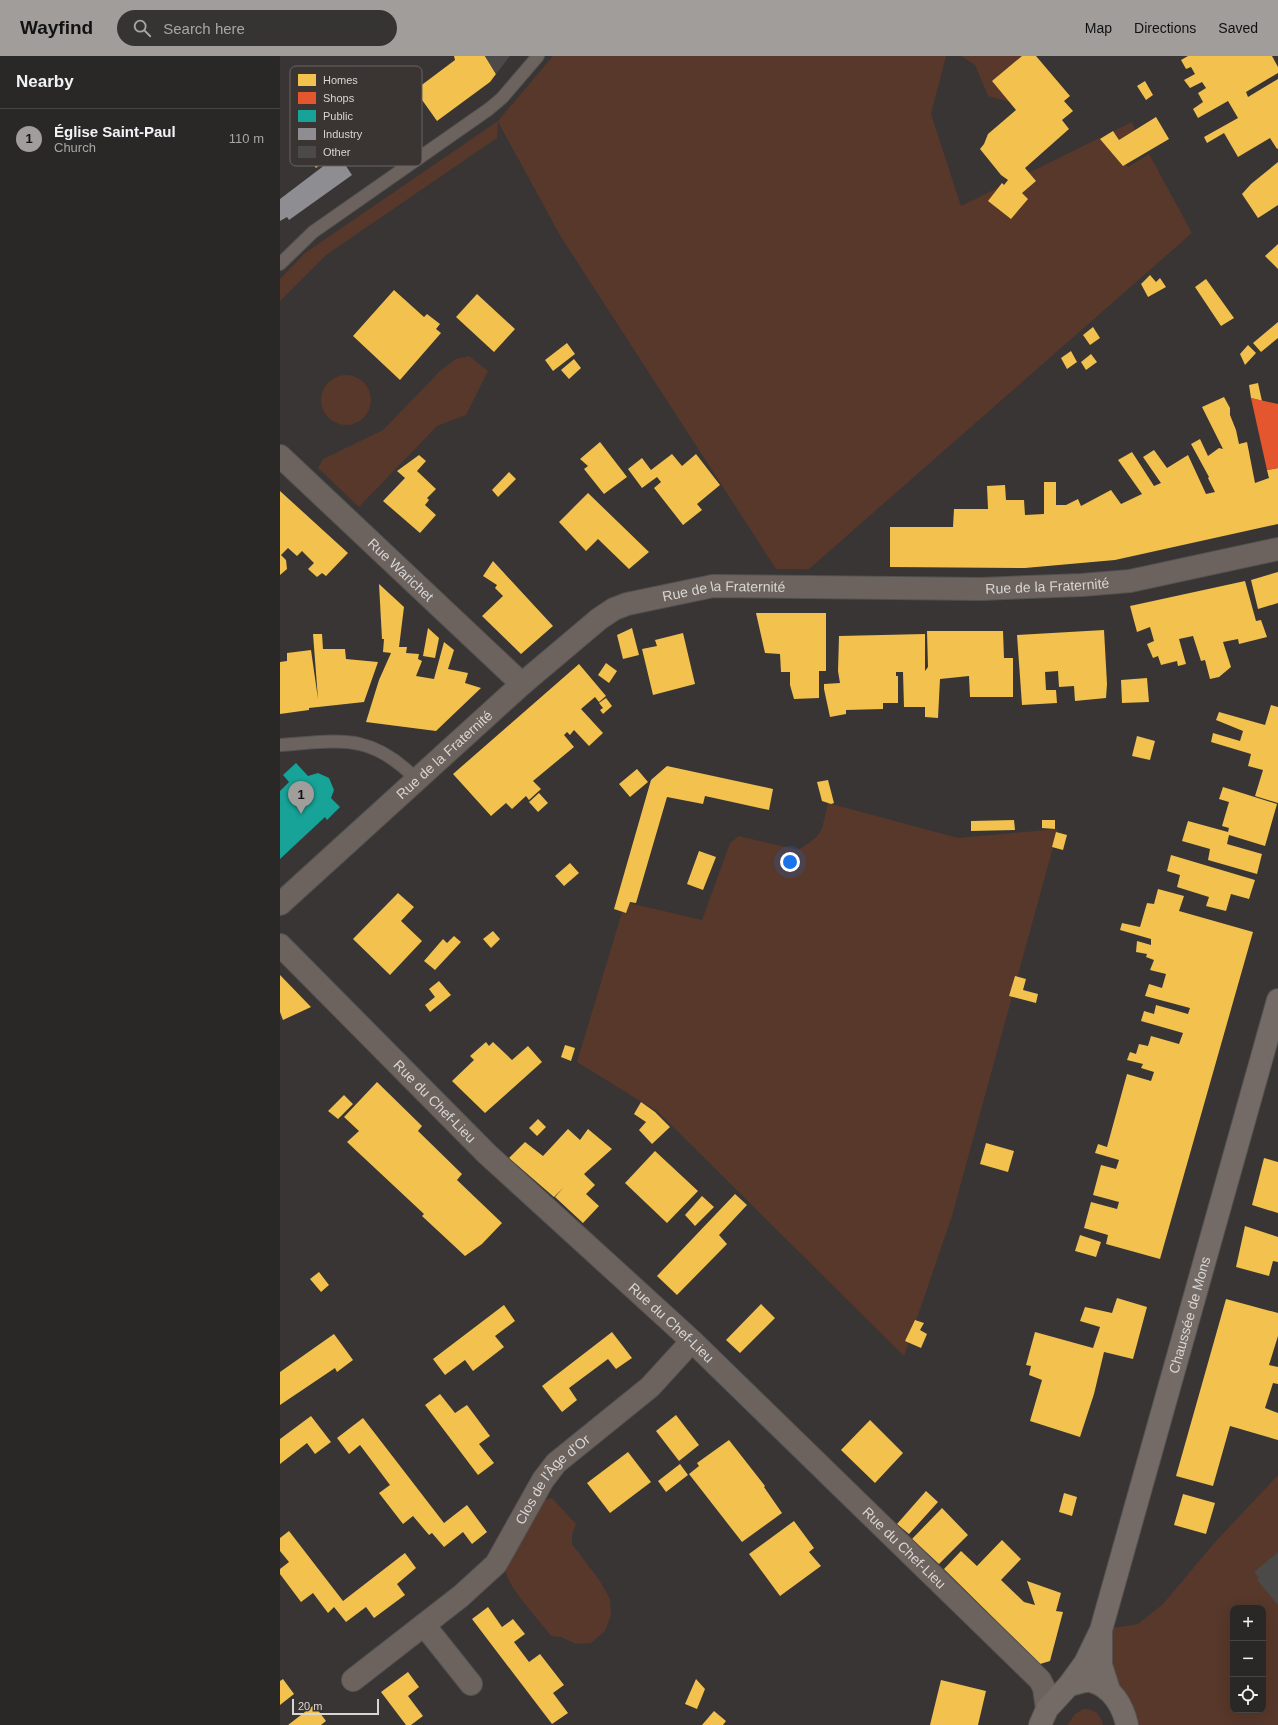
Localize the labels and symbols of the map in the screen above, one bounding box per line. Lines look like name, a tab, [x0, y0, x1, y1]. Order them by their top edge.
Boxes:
legend	[290, 66, 422, 166]
text: Homes	[323, 74, 358, 86]
text: Shops	[323, 92, 355, 104]
text: Public	[323, 110, 353, 122]
text: Industry	[323, 128, 363, 140]
text: Other	[323, 146, 351, 158]
street label: Rue Warichet	[365, 535, 437, 605]
street label: Rue de la Fraternité	[985, 575, 1110, 597]
street label: Rue de la Fraternité	[661, 578, 786, 604]
street label: Rue de la Fraternité	[393, 707, 496, 802]
pin: 1	[288, 781, 314, 814]
your location	[780, 852, 800, 872]
street label: Rue du Chef-Lieu	[390, 1057, 479, 1146]
street label: Chaussée de Mons	[1165, 1255, 1214, 1375]
street label: Rue du Chef-Lieu	[626, 1279, 717, 1366]
street label: Clos de l'Âge d'Or	[512, 1431, 593, 1527]
street label: Rue du Chef-Lieu	[859, 1504, 949, 1592]
scale bar	[292, 1697, 379, 1716]

